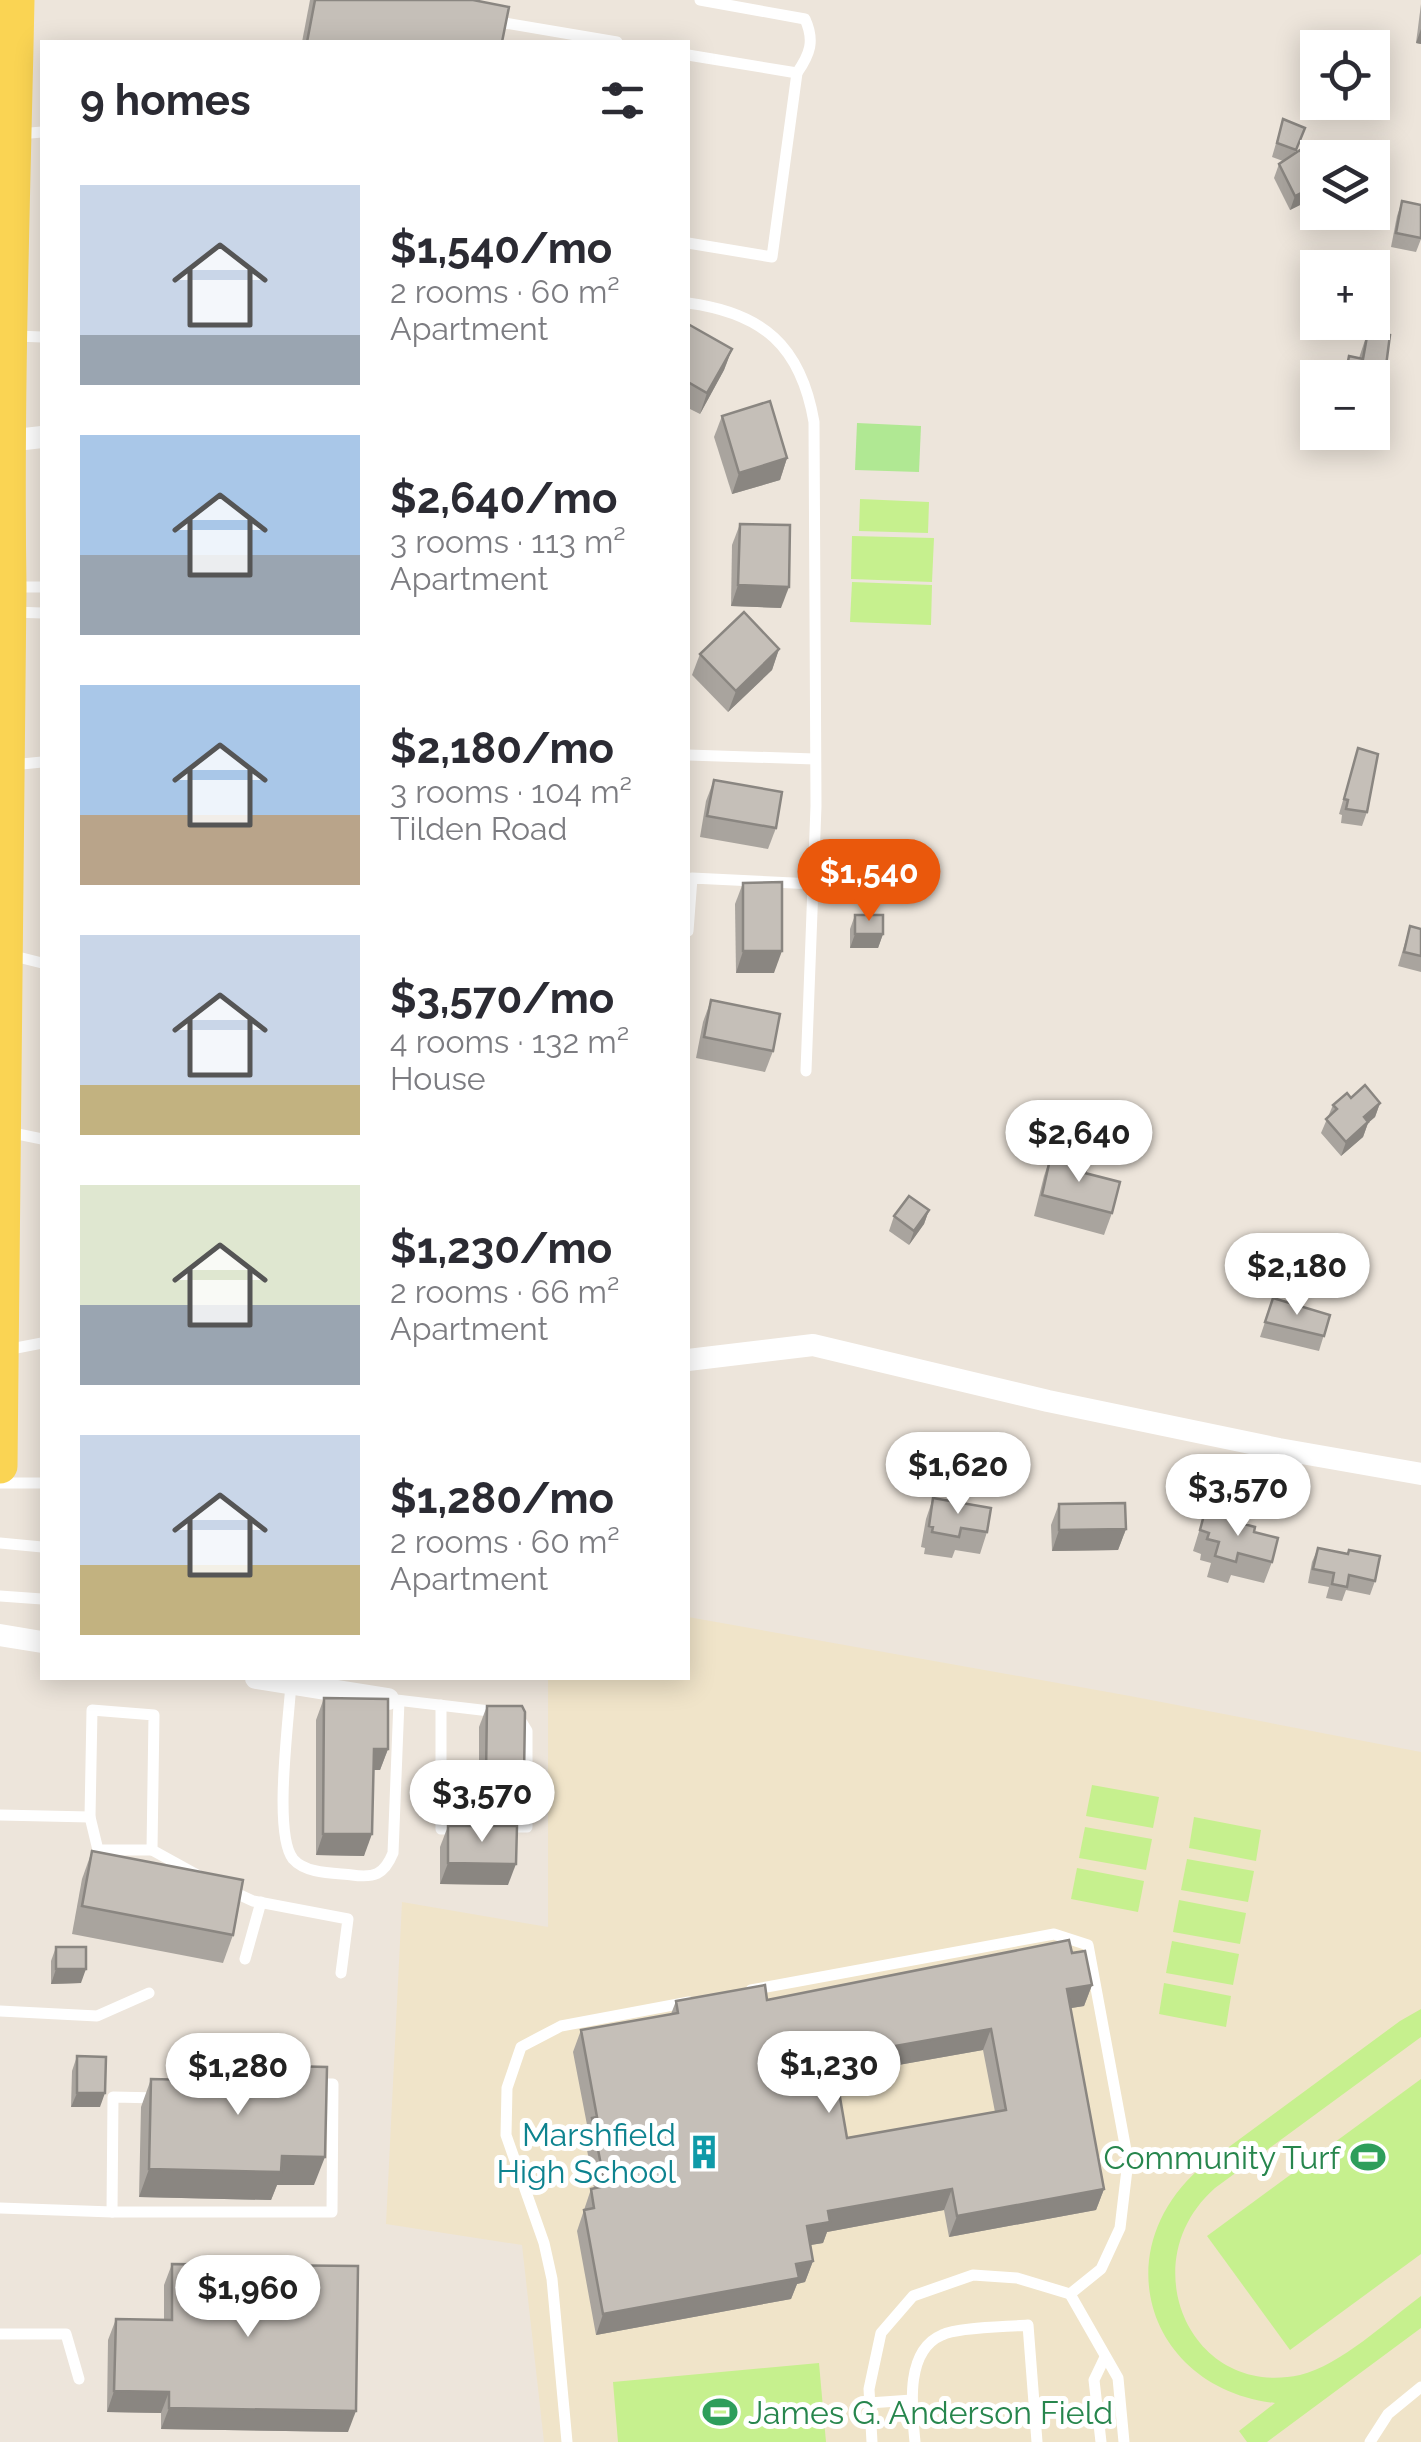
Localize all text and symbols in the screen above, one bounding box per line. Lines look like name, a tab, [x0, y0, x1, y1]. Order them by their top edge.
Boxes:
map controls	[1300, 30, 1390, 450]
button: locate	[1300, 30, 1390, 120]
icon: filters	[595, 73, 650, 128]
text: 9 homes	[80, 76, 251, 125]
button: layers	[1300, 140, 1390, 230]
text: $1,540/mo	[390, 224, 612, 273]
icon: home	[160, 225, 280, 345]
button: +	[1300, 250, 1390, 340]
text: 2 rooms · 60 m²	[390, 273, 620, 310]
text: Apartment	[390, 310, 548, 347]
button: −	[1300, 360, 1390, 450]
text: $2,640/mo	[390, 474, 617, 523]
icon: home	[160, 475, 280, 595]
text: 3 rooms · 113 m²	[390, 523, 626, 560]
text: Apartment	[390, 560, 548, 597]
text: $2,180/mo	[390, 724, 614, 773]
icon: home	[160, 725, 280, 845]
text: 3 rooms · 104 m²	[390, 773, 632, 810]
text: Tilden Road	[390, 810, 567, 847]
pin: $1,540	[788, 839, 950, 924]
text: $1,540	[819, 853, 919, 890]
text: $3,570/mo	[390, 974, 614, 1023]
icon: home	[160, 975, 280, 1095]
text: 4 rooms · 132 m²	[390, 1023, 629, 1060]
text: House	[390, 1060, 486, 1097]
pin: $2,640	[998, 1100, 1160, 1185]
text: $2,640	[1027, 1114, 1131, 1151]
text: $1,230/mo	[390, 1224, 612, 1273]
icon: home	[160, 1225, 280, 1345]
pin: $2,180	[1216, 1233, 1378, 1318]
text: $2,180	[1247, 1247, 1347, 1284]
text: 2 rooms · 66 m²	[390, 1273, 619, 1310]
text: Apartment	[390, 1310, 548, 1347]
pin: $1,620	[877, 1432, 1039, 1517]
text: $1,620	[908, 1446, 1008, 1483]
pin: $3,570	[1157, 1454, 1319, 1539]
text: $3,570	[1188, 1468, 1288, 1505]
text: $1,280/mo	[390, 1474, 614, 1523]
icon: home	[160, 1475, 280, 1595]
text: 2 rooms · 60 m²	[390, 1523, 620, 1560]
text: Apartment	[390, 1560, 548, 1597]
pin: $3,570	[401, 1760, 563, 1845]
text: $3,570	[432, 1774, 532, 1811]
pin: $1,230	[748, 2031, 910, 2116]
pin: $1,280	[157, 2033, 319, 2118]
text: $1,230	[779, 2045, 879, 2082]
text: $1,280	[188, 2047, 288, 2084]
place label: Marshfield High School	[496, 2116, 676, 2190]
building icon: Marshfield High School	[685, 2133, 723, 2171]
sports icon: Community Turf	[1349, 2138, 1387, 2176]
place label: Community Turf	[1103, 2139, 1341, 2176]
pin: $1,960	[167, 2255, 329, 2340]
text: $1,960	[197, 2269, 299, 2306]
sports icon: James G. Anderson Field	[701, 2393, 739, 2431]
place label: James G. Anderson Field	[748, 2394, 1113, 2431]

